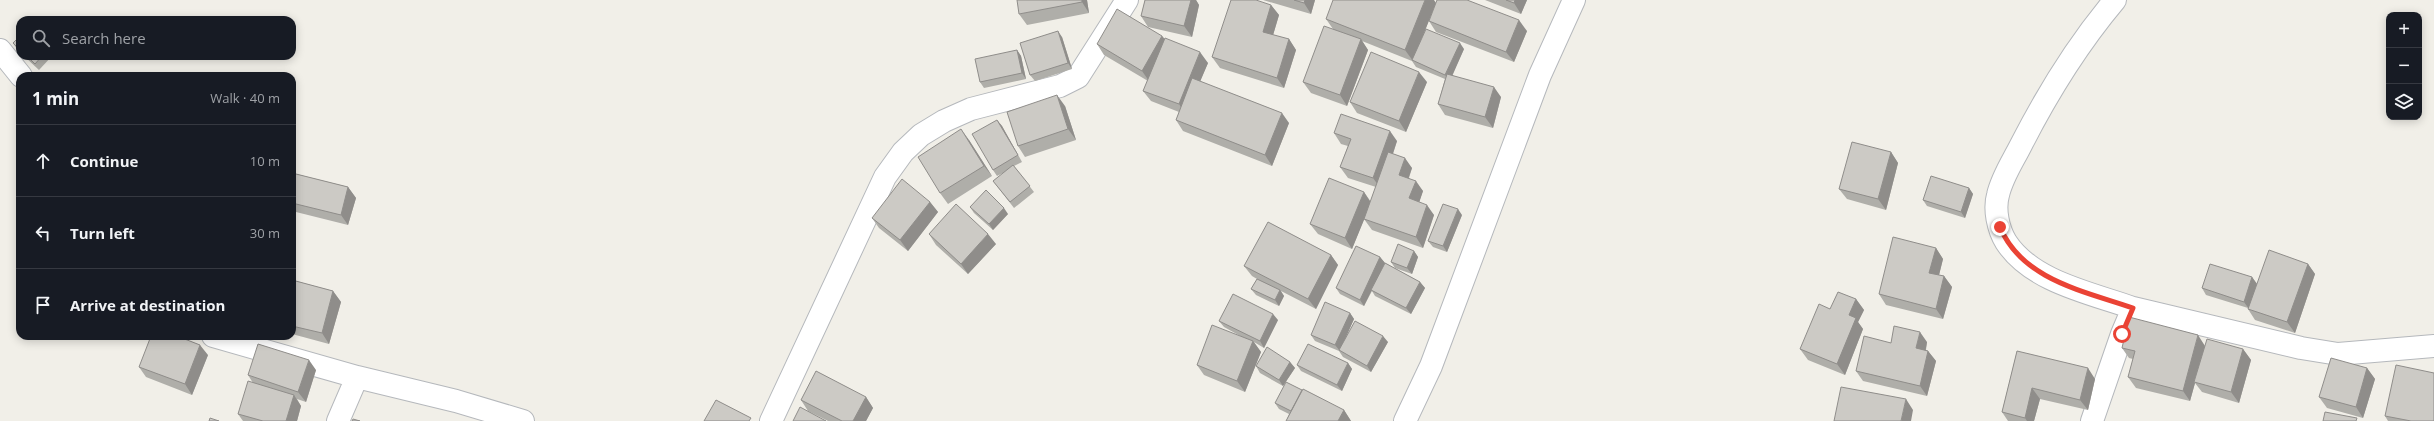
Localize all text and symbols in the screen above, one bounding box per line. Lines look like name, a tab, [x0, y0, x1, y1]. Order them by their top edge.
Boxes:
map controls	[2386, 12, 2422, 120]
button: +	[2386, 12, 2422, 48]
search box	[16, 16, 296, 60]
icon: search	[30, 27, 52, 49]
text: Search here	[62, 28, 146, 48]
button: −	[2386, 48, 2422, 84]
button: layers	[2386, 84, 2422, 120]
text: 1 min	[32, 87, 79, 110]
text: Walk · 40 m	[210, 89, 280, 107]
icon: ahead	[32, 150, 54, 172]
text: Continue	[70, 151, 138, 171]
text: 10 m	[250, 152, 280, 170]
route end	[1991, 218, 2009, 236]
icon: left	[32, 222, 54, 244]
text: Turn left	[70, 223, 135, 243]
text: 30 m	[250, 224, 280, 242]
icon: arrive	[32, 294, 54, 316]
text: Arrive at destination	[70, 295, 225, 315]
route start	[2113, 325, 2131, 343]

